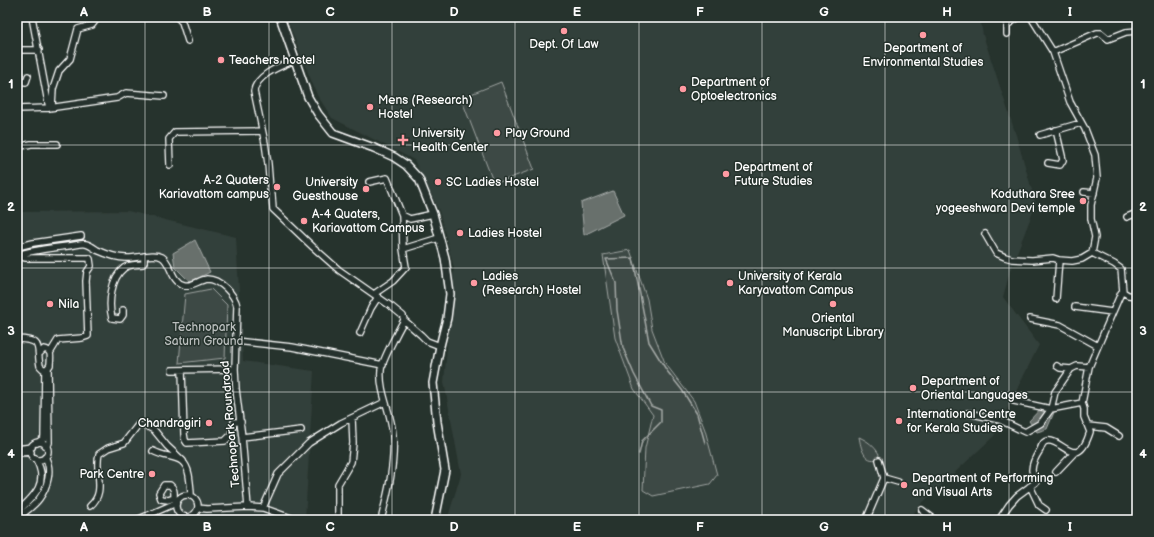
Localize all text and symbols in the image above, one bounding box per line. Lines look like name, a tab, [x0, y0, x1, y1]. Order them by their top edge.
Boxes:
text: A	[79, 4, 88, 20]
text: B	[202, 4, 212, 20]
text: C	[325, 4, 335, 20]
text: D	[449, 4, 459, 20]
text: E	[573, 4, 582, 20]
text: F	[696, 4, 704, 20]
text: G	[819, 4, 829, 20]
text: H	[942, 4, 952, 20]
text: I	[1068, 4, 1072, 20]
marker: Dept. Of Law	[559, 26, 569, 36]
marker: Department of Environmental Studies	[918, 30, 928, 40]
place label: Dept. Of Law	[529, 37, 599, 52]
place label: Department of Environmental Studies	[863, 41, 983, 70]
place label: Teachers hostel	[229, 53, 315, 68]
marker: Teachers hostel	[216, 55, 226, 65]
place label: Department of Optoelectronics	[691, 75, 777, 104]
text: 1	[8, 76, 14, 92]
text: 1	[1140, 76, 1146, 92]
marker: Department of Optoelectronics	[678, 84, 688, 94]
place label: Mens (Research) Hostel	[378, 93, 473, 122]
marker: Mens (Research) Hostel	[365, 102, 375, 112]
place label: University Health Center	[412, 126, 489, 155]
place label: Play Ground	[505, 126, 570, 141]
marker: Play Ground	[492, 128, 502, 138]
marker: University Health Center	[397, 134, 409, 146]
place label: Department of Future Studies	[734, 160, 813, 189]
marker: Department of Future Studies	[721, 169, 731, 179]
place label: A-2 Quaters Kariavattom campus	[159, 173, 269, 202]
place label: University Guesthouse	[293, 175, 359, 204]
place label: SC Ladies Hostel	[446, 175, 539, 190]
marker: SC Ladies Hostel	[433, 177, 443, 187]
marker: A-2 Quaters Kariavattom campus	[272, 182, 282, 192]
marker: University Guesthouse	[361, 184, 371, 194]
place label: Koduthara Sree yogeeshwara Devi temple	[935, 187, 1075, 216]
marker: Koduthara Sree yogeeshwara Devi temple	[1078, 196, 1088, 206]
text: 2	[7, 199, 15, 215]
text: 2	[1139, 199, 1147, 215]
place label: A-4 Quaters, Kariavattom Campus	[312, 207, 425, 236]
marker: A-4 Quaters, Kariavattom Campus	[299, 216, 309, 226]
place label: Ladies Hostel	[468, 226, 542, 241]
marker: Ladies Hostel	[455, 228, 465, 238]
place label: Ladies (Research) Hostel	[482, 269, 581, 298]
place label: University of Kerala Karyavattom Campus	[738, 269, 853, 298]
marker: Ladies (Research) Hostel	[469, 278, 479, 288]
marker: University of Kerala Karyavattom Campus	[725, 278, 735, 288]
place label: Nila	[58, 297, 79, 312]
marker: Nila	[45, 299, 55, 309]
marker: Oriental Manuscript Library	[828, 299, 838, 309]
place label: Oriental Manuscript Library	[782, 311, 884, 340]
park label: Technopark Saturn Ground	[165, 320, 244, 349]
text: 3	[7, 323, 15, 339]
text: 3	[1139, 323, 1147, 339]
street label: Technopark Roundroad	[217, 360, 244, 488]
place label: Department of Oriental Languages	[921, 374, 1028, 403]
marker: Department of Oriental Languages	[908, 383, 918, 393]
place label: International Centre for Kerala Studies	[907, 407, 1016, 436]
place label: Chandragiri	[138, 416, 201, 431]
marker: International Centre for Kerala Studies	[894, 416, 904, 426]
marker: Chandragiri	[204, 418, 214, 428]
text: 4	[7, 446, 15, 462]
text: 4	[1139, 446, 1147, 462]
place label: Park Centre	[79, 467, 144, 482]
marker: Park Centre	[147, 469, 157, 479]
place label: Department of Performing and Visual Arts	[912, 471, 1053, 500]
marker: Department of Performing and Visual Arts	[899, 480, 909, 490]
text: A	[79, 519, 88, 535]
text: B	[202, 519, 212, 535]
text: C	[325, 519, 335, 535]
text: D	[449, 519, 459, 535]
text: E	[573, 519, 582, 535]
text: F	[696, 519, 704, 535]
text: G	[819, 519, 829, 535]
text: H	[942, 519, 952, 535]
text: I	[1068, 519, 1072, 535]

